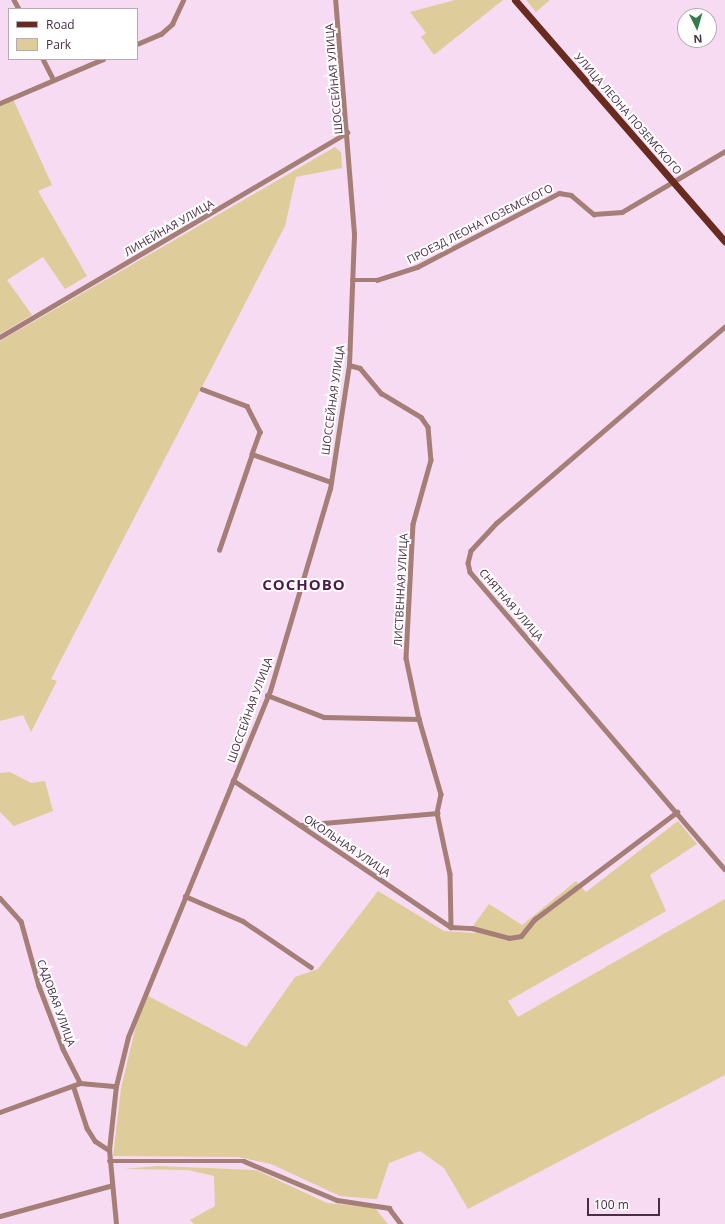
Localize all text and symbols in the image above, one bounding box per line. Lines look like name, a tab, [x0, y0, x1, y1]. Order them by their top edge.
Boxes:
legend	[8, 8, 138, 60]
north arrow	[677, 8, 717, 48]
text: Road	[46, 16, 75, 33]
street label: ШОССЕЙНАЯ УЛИЦА	[323, 23, 345, 135]
text: N	[693, 32, 703, 47]
text: Park	[46, 36, 71, 53]
street label: УЛИЦА ЛЕОНА ПОЗЕМСКОГО	[572, 51, 684, 177]
street label: ПРОЕЗД ЛЕОНА ПОЗЕМСКОГО	[405, 181, 555, 267]
street label: ЛИНЕЙНАЯ УЛИЦА	[122, 197, 216, 259]
street label: ШОССЕЙНАЯ УЛИЦА	[319, 344, 347, 456]
street label: ЛИСТВЕННАЯ УЛИЦА	[391, 533, 411, 647]
street label: СНЯТНАЯ УЛИЦА	[476, 566, 546, 644]
district label: СОСНОВО	[262, 576, 346, 594]
street label: ШОССЕЙНАЯ УЛИЦА	[225, 656, 275, 764]
street label: ОКОЛЬНАЯ УЛИЦА	[301, 812, 393, 880]
street label: САДОВАЯ УЛИЦА	[34, 958, 78, 1048]
scale bar	[589, 1190, 662, 1216]
text: 100 m	[594, 1196, 629, 1213]

